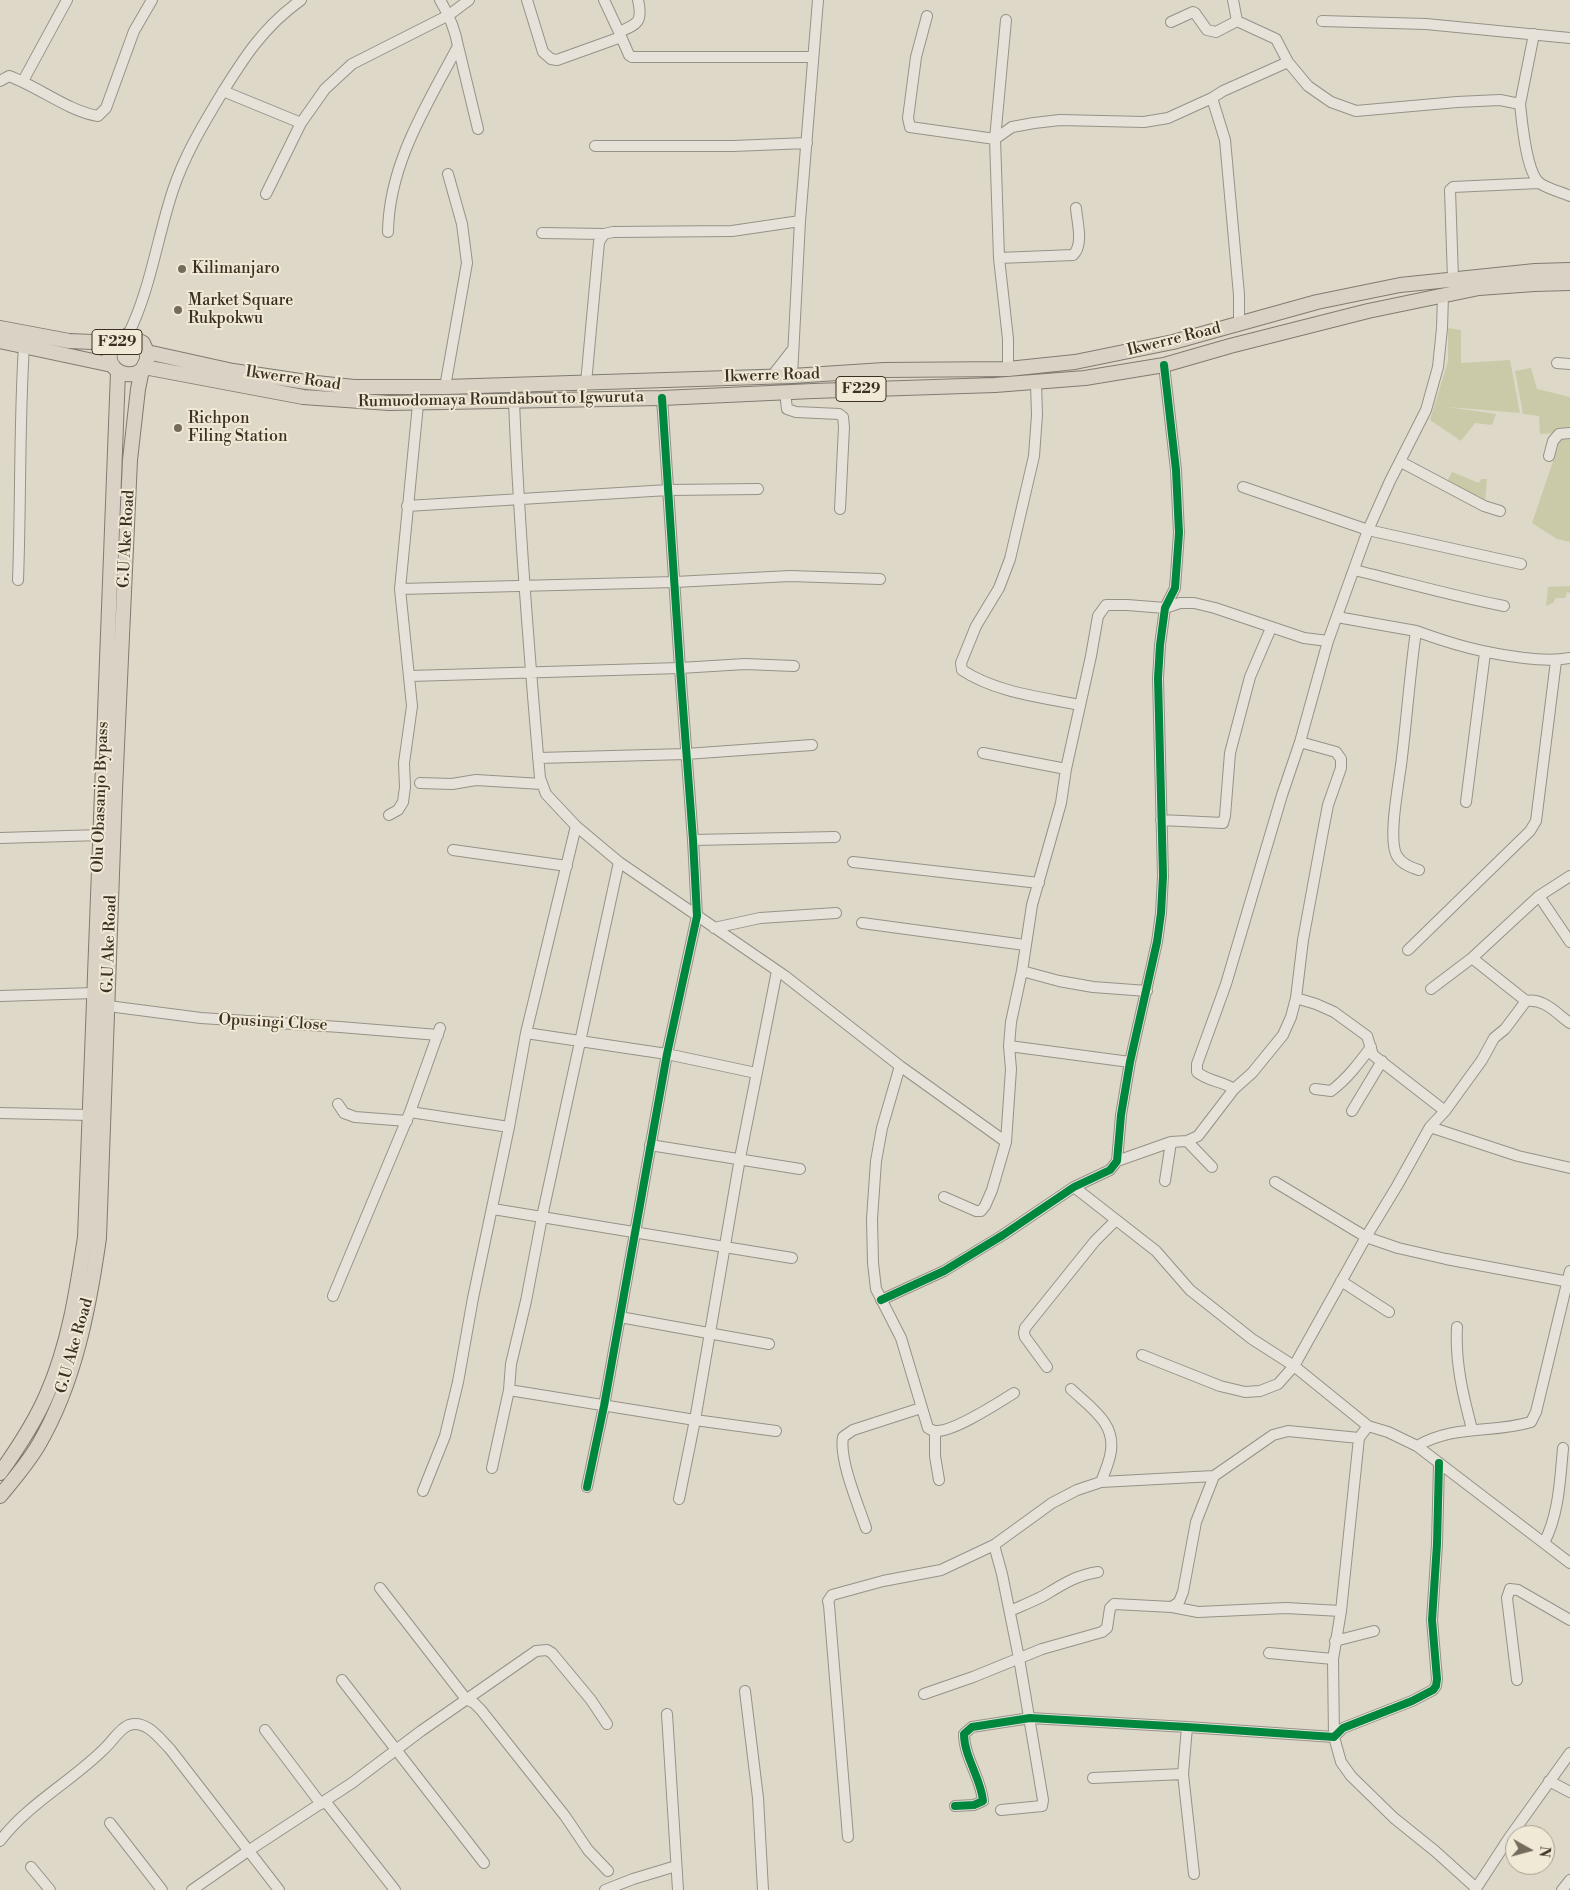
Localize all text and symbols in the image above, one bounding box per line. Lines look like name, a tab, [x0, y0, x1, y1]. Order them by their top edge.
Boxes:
place label: Kilimanjaro	[192, 259, 280, 279]
marker: Kilimanjaro	[176, 263, 188, 275]
place label: Market Square Rukpokwu	[188, 291, 293, 329]
marker: Market Square Rukpokwu	[172, 304, 184, 316]
street label: Ikwerre Road	[1125, 319, 1223, 361]
road number: F229	[92, 330, 142, 354]
street label: Ikwerre Road	[244, 363, 342, 395]
street label: Ikwerre Road	[724, 365, 820, 387]
road number: F229	[836, 376, 886, 402]
street label: Rumuodomaya Roundabout to Igwuruta	[358, 388, 644, 412]
place label: Richpon Filing Station	[188, 409, 287, 447]
marker: Richpon Filing Station	[172, 422, 184, 434]
street label: G.U Ake Road	[115, 489, 139, 589]
street label: Olu Obasanjo Bypass	[89, 721, 113, 873]
street label: G.U Ake Road	[99, 895, 121, 993]
street label: Opusingi Close	[218, 1011, 328, 1035]
street label: G.U Ake Road	[52, 1296, 98, 1396]
north arrow	[1505, 1825, 1555, 1875]
text: N	[1534, 1845, 1554, 1858]

